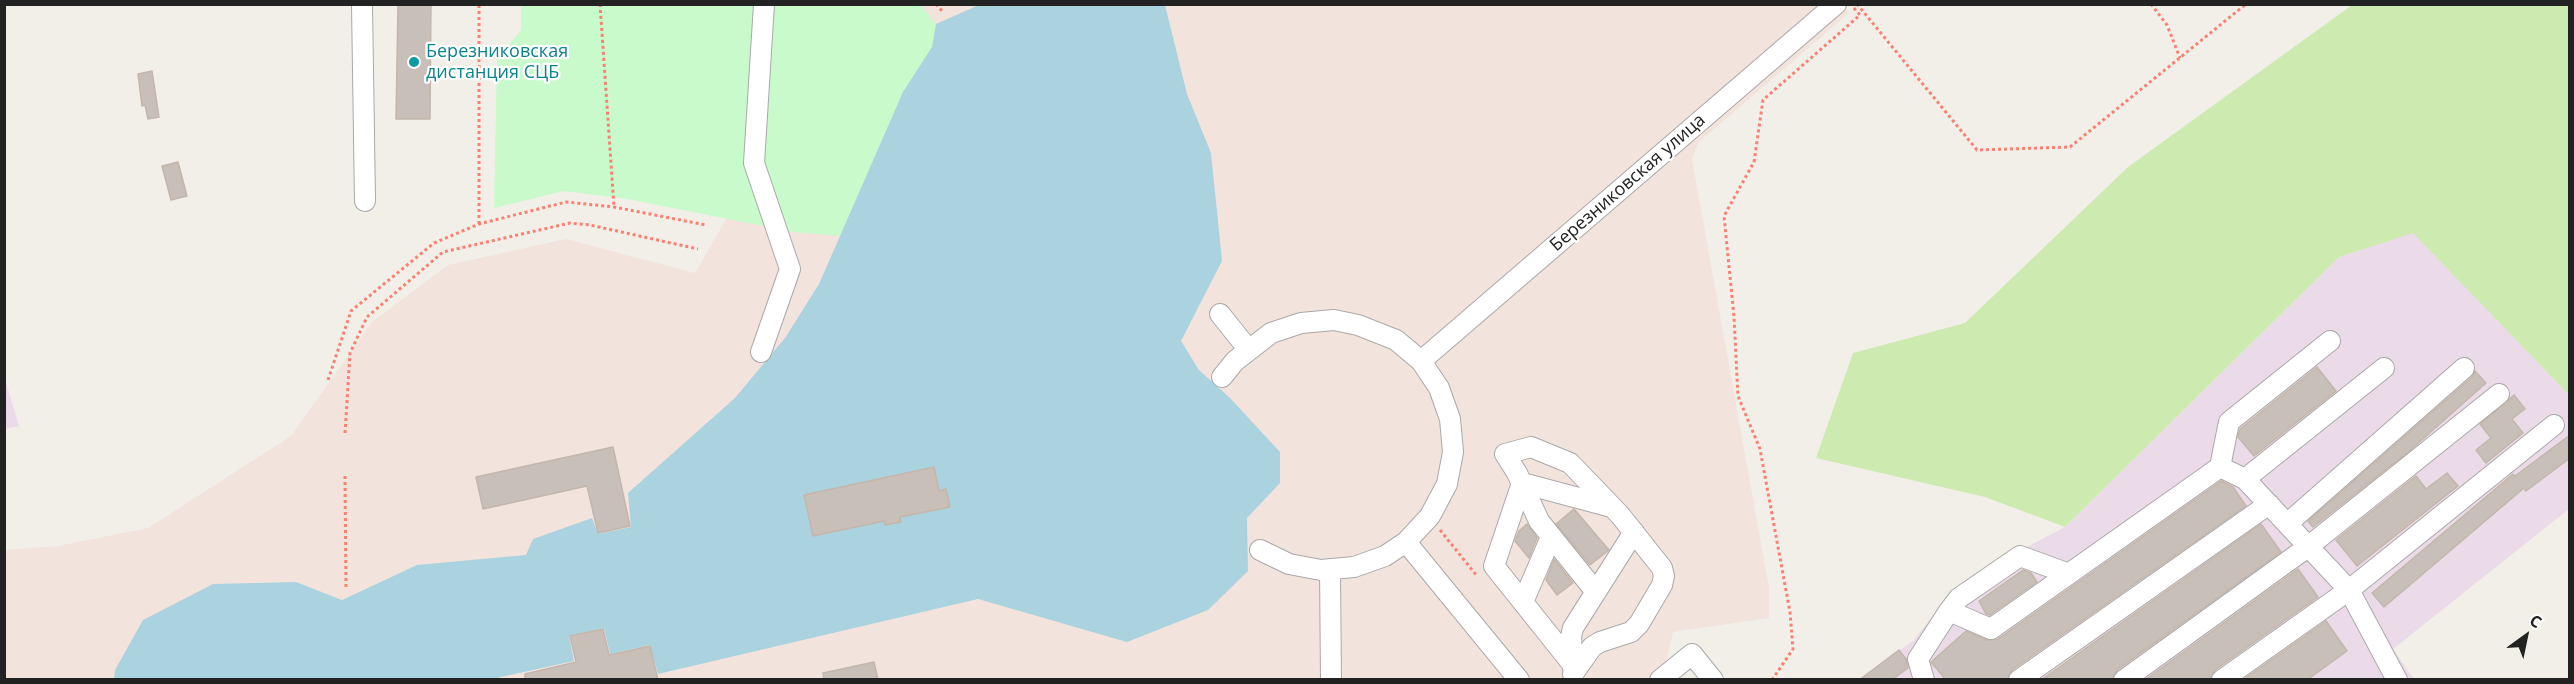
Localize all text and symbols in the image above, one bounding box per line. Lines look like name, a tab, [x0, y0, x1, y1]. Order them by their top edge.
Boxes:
place label: Березниковская дистанция СЦБ	[426, 41, 568, 84]
marker: Березниковская дистанция СЦБ	[407, 55, 421, 69]
street label: Березниковская улица	[1546, 110, 1710, 256]
north arrow	[2496, 606, 2556, 666]
text: С	[2526, 609, 2546, 633]

